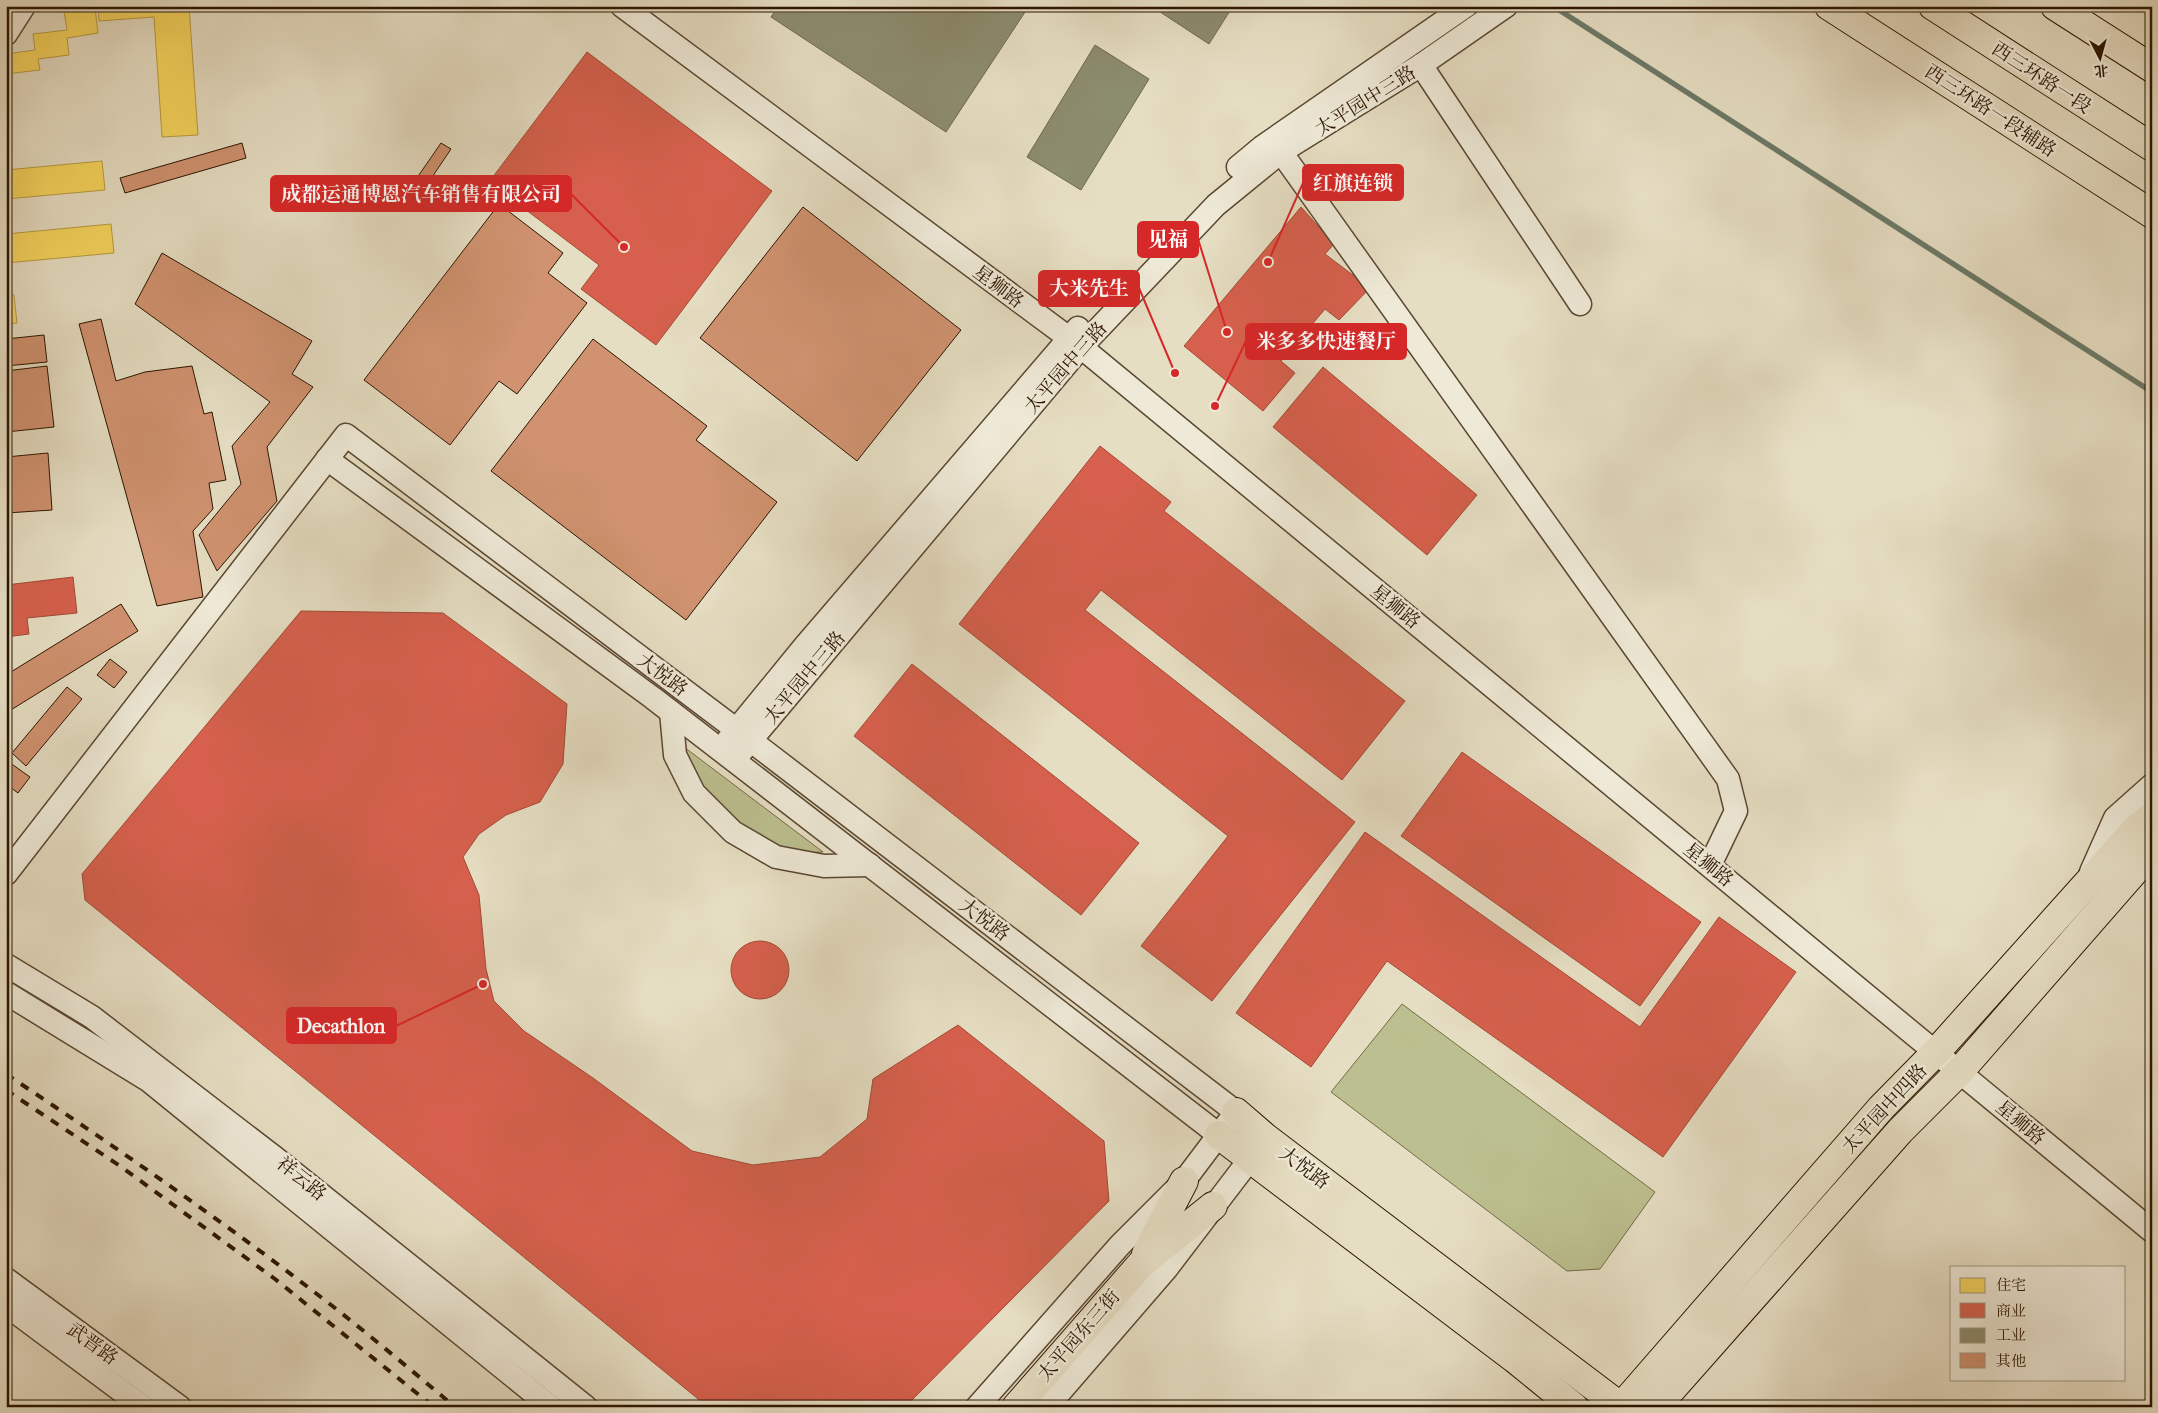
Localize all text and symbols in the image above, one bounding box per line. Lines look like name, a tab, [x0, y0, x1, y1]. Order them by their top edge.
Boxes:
north arrow	[2076, 32, 2126, 82]
street label: 西三环路一段	[1988, 38, 2095, 118]
street label: 西三环路一段辅路	[1921, 60, 2060, 161]
street label: 太平园中三路	[1311, 61, 1420, 140]
text: 北	[2093, 61, 2109, 80]
callout: 红旗连锁	[1303, 165, 1403, 200]
text: 红旗连锁	[1313, 172, 1393, 195]
callout: 成都运通博恩汽车销售有限公司	[271, 176, 571, 211]
text: 成都运通博恩汽车销售有限公司	[281, 183, 561, 206]
callout: 见福	[1138, 222, 1198, 257]
text: 见福	[1148, 228, 1188, 251]
street label: 星狮路	[969, 261, 1028, 313]
callout: 大米先生	[1039, 271, 1139, 306]
text: 大米先生	[1049, 277, 1129, 300]
street label: 太平园中三路	[1020, 317, 1111, 418]
callout: 米多多快速餐厅	[1246, 324, 1406, 359]
text: 米多多快速餐厅	[1256, 330, 1396, 353]
street label: 星狮路	[1366, 580, 1424, 633]
street label: 太平园中三路	[760, 627, 850, 728]
street label: 大悦路	[633, 649, 692, 701]
street label: 星狮路	[1679, 838, 1737, 891]
street label: 大悦路	[955, 894, 1014, 946]
callout: Decathlon	[287, 1008, 396, 1043]
text: Decathlon	[297, 1015, 386, 1038]
street label: 太平园中四路	[1838, 1059, 1932, 1158]
street label: 星狮路	[1991, 1096, 2049, 1150]
street label: 大悦路	[1275, 1142, 1334, 1194]
street label: 祥云路	[272, 1152, 330, 1205]
legend	[1950, 1266, 2126, 1380]
text: 住宅	[1996, 1276, 2026, 1294]
street label: 太平园东三街	[1033, 1285, 1124, 1386]
text: 商业	[1996, 1302, 2026, 1320]
street label: 武晋路	[63, 1318, 122, 1369]
text: 工业	[1996, 1326, 2026, 1344]
text: 其他	[1996, 1352, 2026, 1370]

